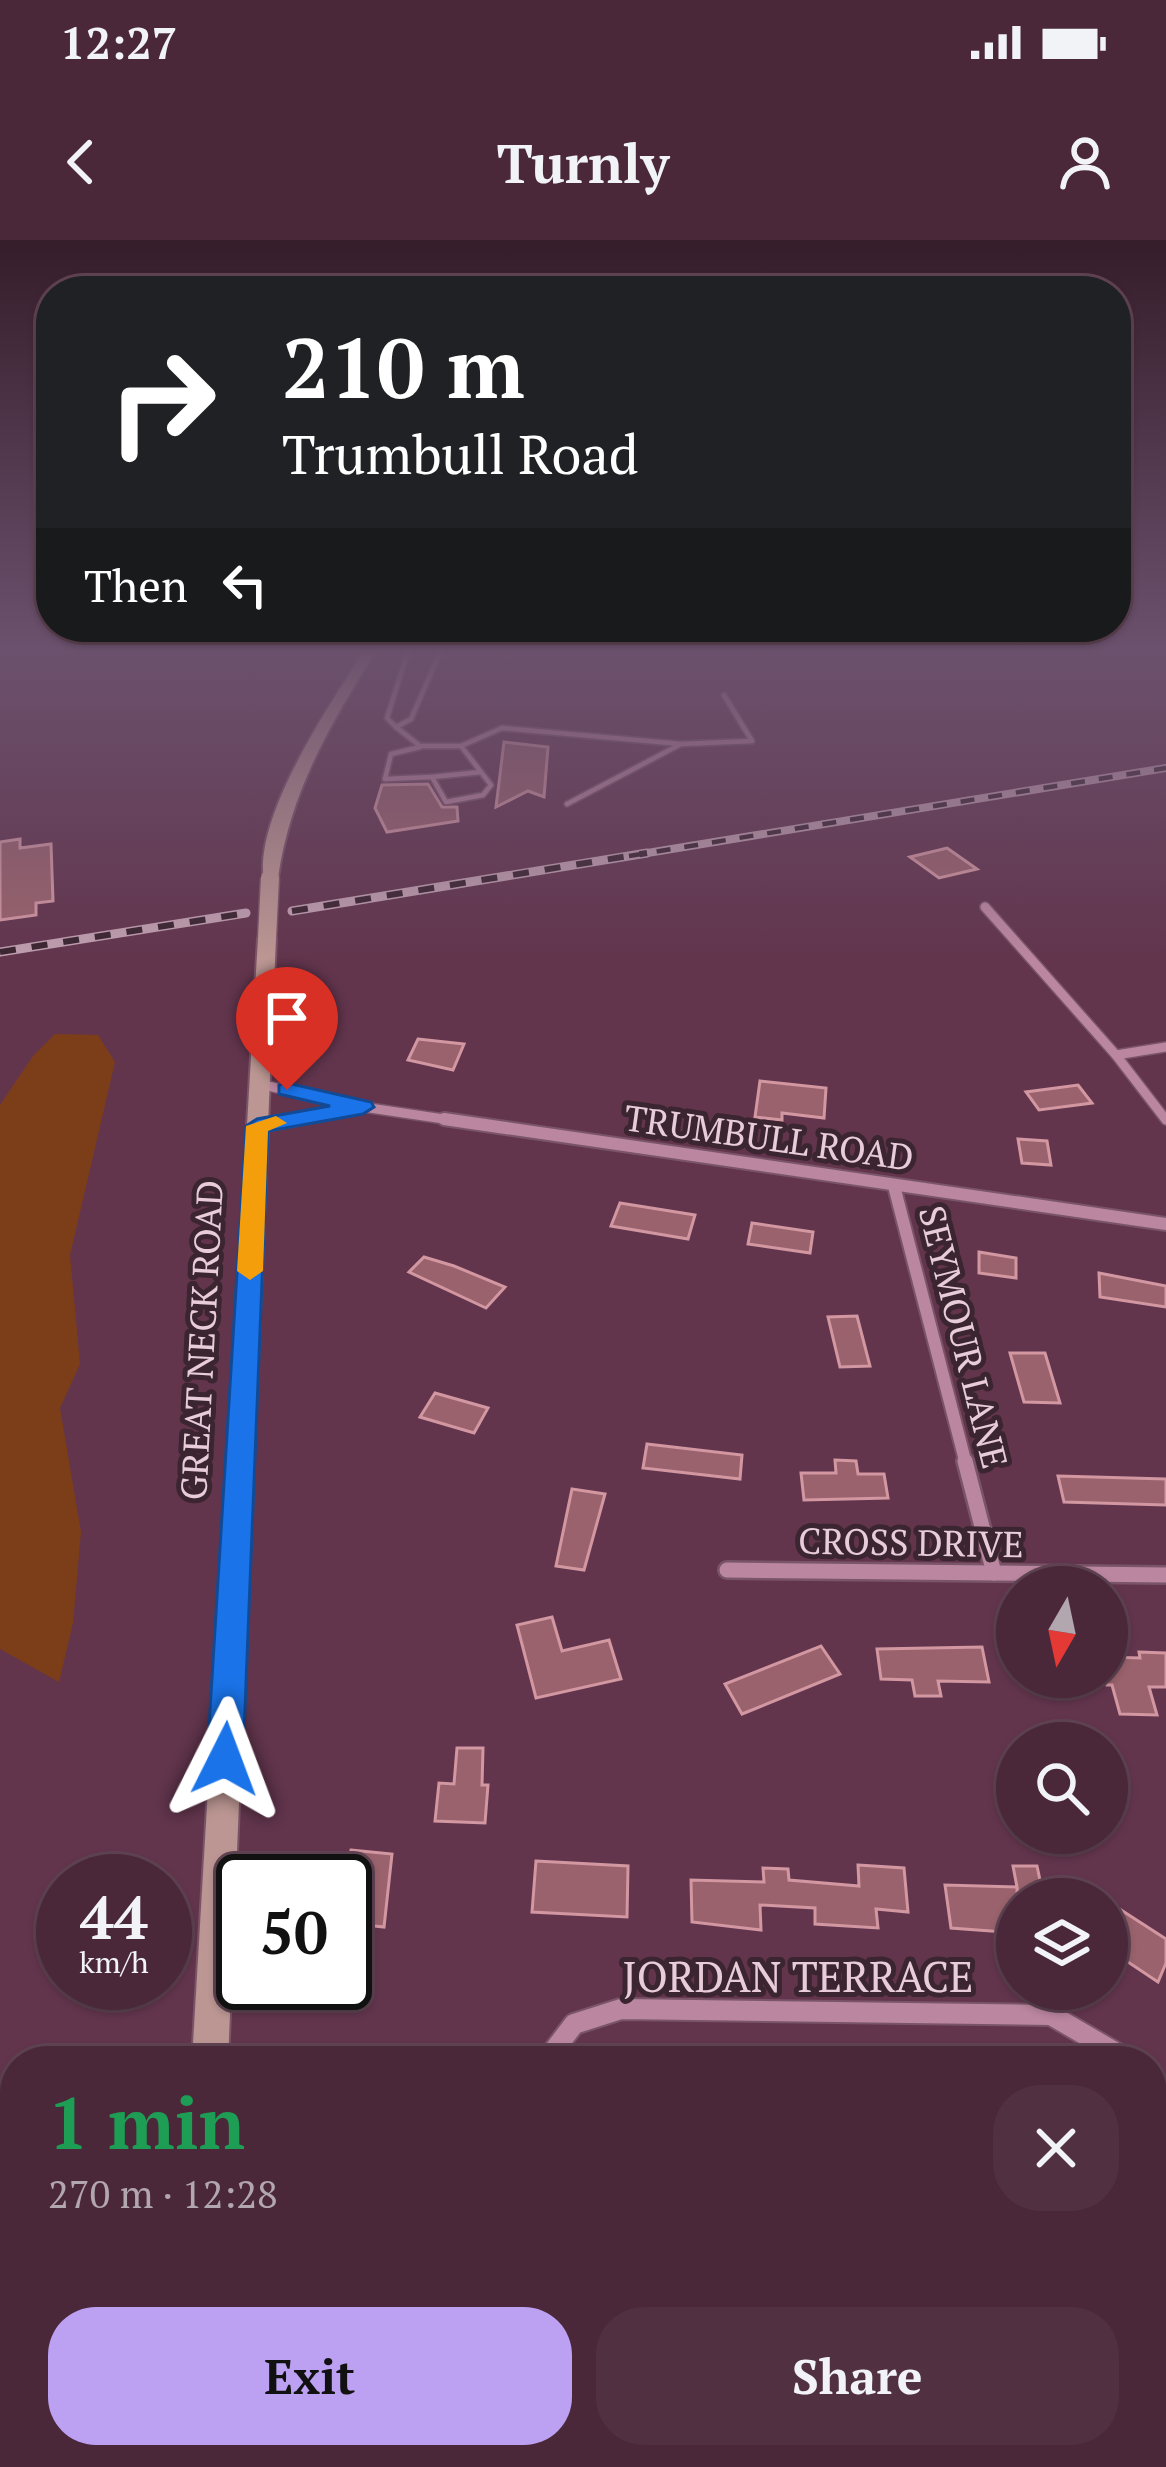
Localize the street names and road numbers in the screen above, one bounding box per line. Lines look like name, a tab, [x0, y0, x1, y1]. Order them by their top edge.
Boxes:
street label: TRUMBULL ROAD	[621, 1093, 917, 1181]
street label: GREAT NECK ROAD	[169, 1179, 233, 1501]
street label: SEYMOUR LANE	[909, 1201, 1019, 1473]
street label: CROSS DRIVE	[798, 1517, 1024, 1567]
street label: JORDAN TERRACE	[622, 1948, 974, 2004]

